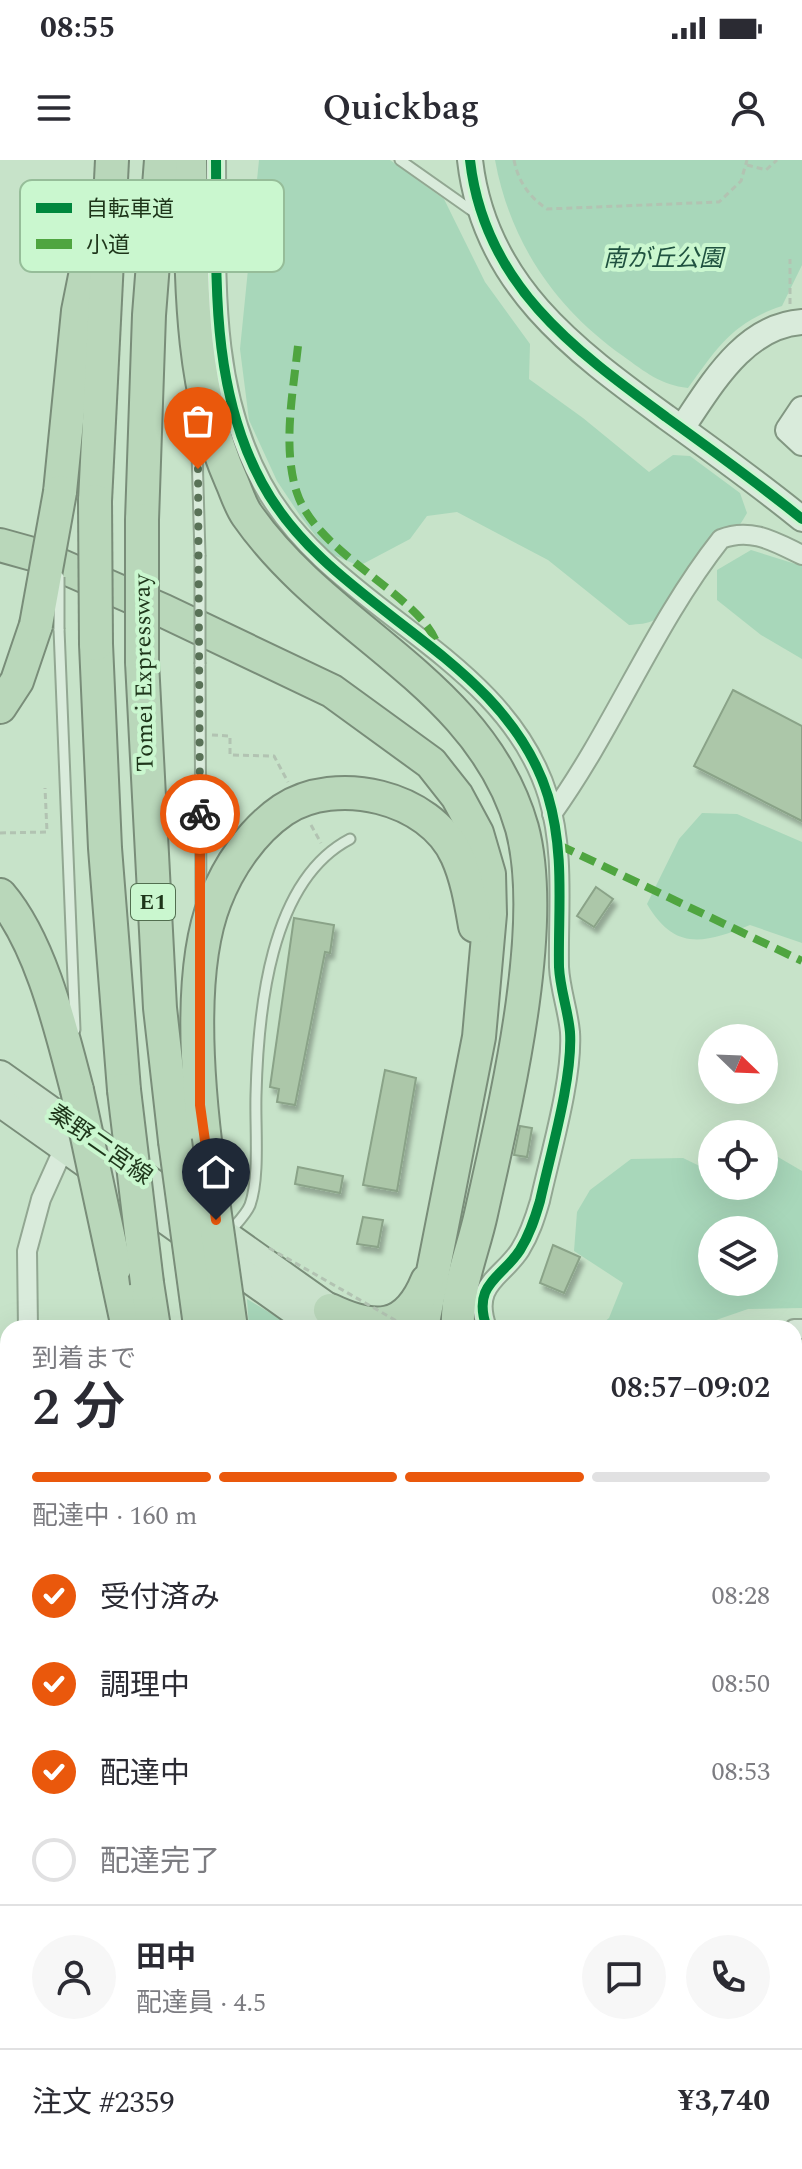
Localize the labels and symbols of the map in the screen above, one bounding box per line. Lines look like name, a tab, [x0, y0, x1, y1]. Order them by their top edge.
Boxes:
legend	[20, 180, 284, 272]
text: 自転車道	[86, 193, 174, 226]
text: 小道	[86, 229, 130, 262]
park label: 南が丘公園	[603, 241, 726, 277]
pin	[164, 387, 232, 469]
street label: Tomei Expressway	[124, 572, 164, 772]
courier	[160, 774, 240, 854]
road number: E1	[131, 884, 175, 920]
north arrow	[698, 1024, 778, 1104]
street label: 秦野二宮線	[41, 1096, 159, 1194]
pin	[182, 1138, 250, 1220]

